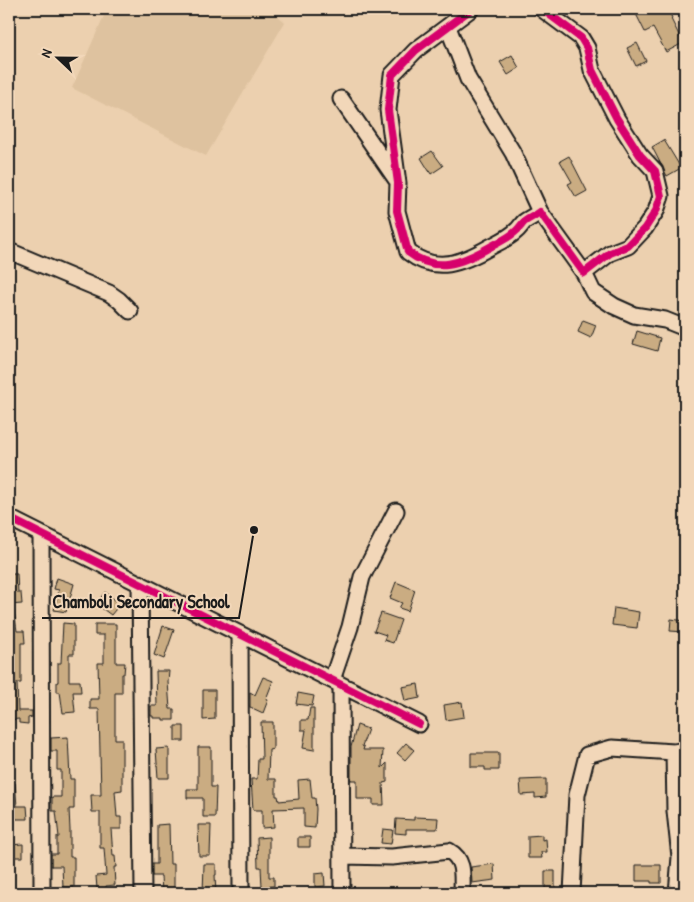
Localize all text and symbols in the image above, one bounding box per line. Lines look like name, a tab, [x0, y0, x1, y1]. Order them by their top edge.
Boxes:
north arrow	[32, 32, 82, 82]
text: N	[35, 45, 56, 60]
callout: Chamboli Secondary School	[42, 585, 239, 618]
text: Chamboli Secondary School	[52, 589, 231, 615]

